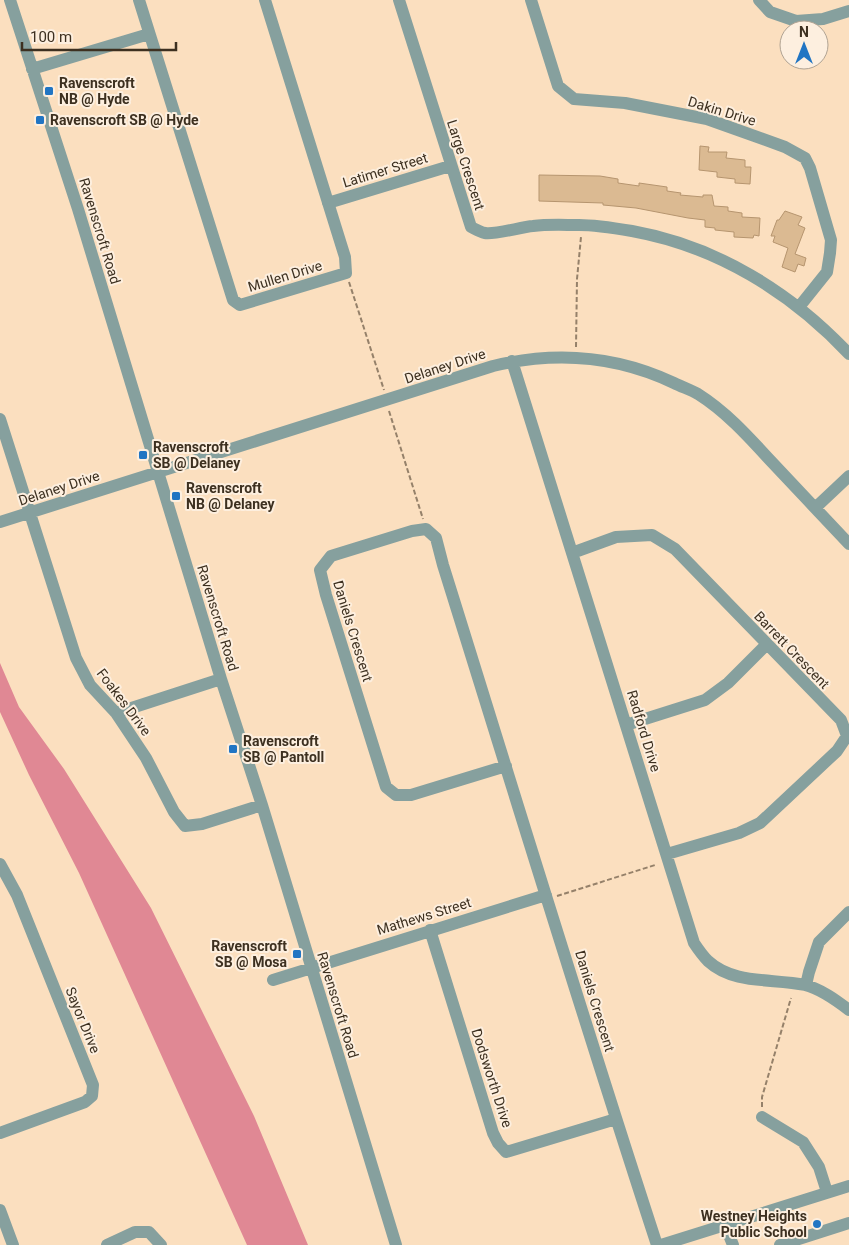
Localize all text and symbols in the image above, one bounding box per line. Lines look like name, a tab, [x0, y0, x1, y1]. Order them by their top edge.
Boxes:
scale bar	[22, 20, 176, 52]
north arrow	[779, 20, 829, 70]
text: N	[799, 24, 809, 40]
text: 100 m	[30, 28, 72, 46]
place label: Ravenscroft NB @ Hyde	[59, 75, 135, 107]
marker: Ravenscroft NB @ Hyde	[43, 85, 55, 97]
street label: Dakin Drive	[686, 93, 758, 129]
place label: Ravenscroft SB @ Hyde	[50, 112, 199, 128]
marker: Ravenscroft SB @ Hyde	[34, 114, 46, 126]
street label: Large Crescent	[444, 118, 488, 213]
street label: Latimer Street	[341, 149, 430, 191]
street label: Ravenscroft Road	[76, 176, 124, 286]
street label: Mullen Drive	[246, 257, 324, 295]
street label: Delaney Drive	[402, 345, 488, 387]
place label: Ravenscroft SB @ Delaney	[153, 439, 241, 471]
marker: Ravenscroft SB @ Delaney	[137, 449, 149, 461]
street label: Delaney Drive	[16, 467, 102, 509]
place label: Ravenscroft NB @ Delaney	[186, 480, 275, 512]
marker: Ravenscroft NB @ Delaney	[170, 490, 182, 502]
street label: Ravenscroft Road	[194, 563, 242, 673]
street label: Daniels Crescent	[330, 578, 376, 684]
street label: Barrett Crescent	[751, 608, 833, 692]
street label: Foakes Drive	[94, 665, 154, 739]
street label: Radford Drive	[624, 688, 664, 774]
place label: Ravenscroft SB @ Pantoll	[243, 733, 324, 765]
marker: Ravenscroft SB @ Pantoll	[227, 743, 239, 755]
street label: Mathews Street	[375, 894, 473, 938]
place label: Ravenscroft SB @ Mosa	[211, 938, 287, 970]
marker: Ravenscroft SB @ Mosa	[291, 948, 303, 960]
street label: Daniels Crescent	[572, 948, 618, 1054]
street label: Ravenscroft Road	[314, 950, 362, 1060]
street label: Sayor Drive	[62, 985, 104, 1055]
street label: Dodsworth Drive	[468, 1026, 516, 1130]
place label: Westney Heights Public School	[701, 1208, 807, 1240]
marker: Westney Heights Public School	[811, 1218, 823, 1230]

